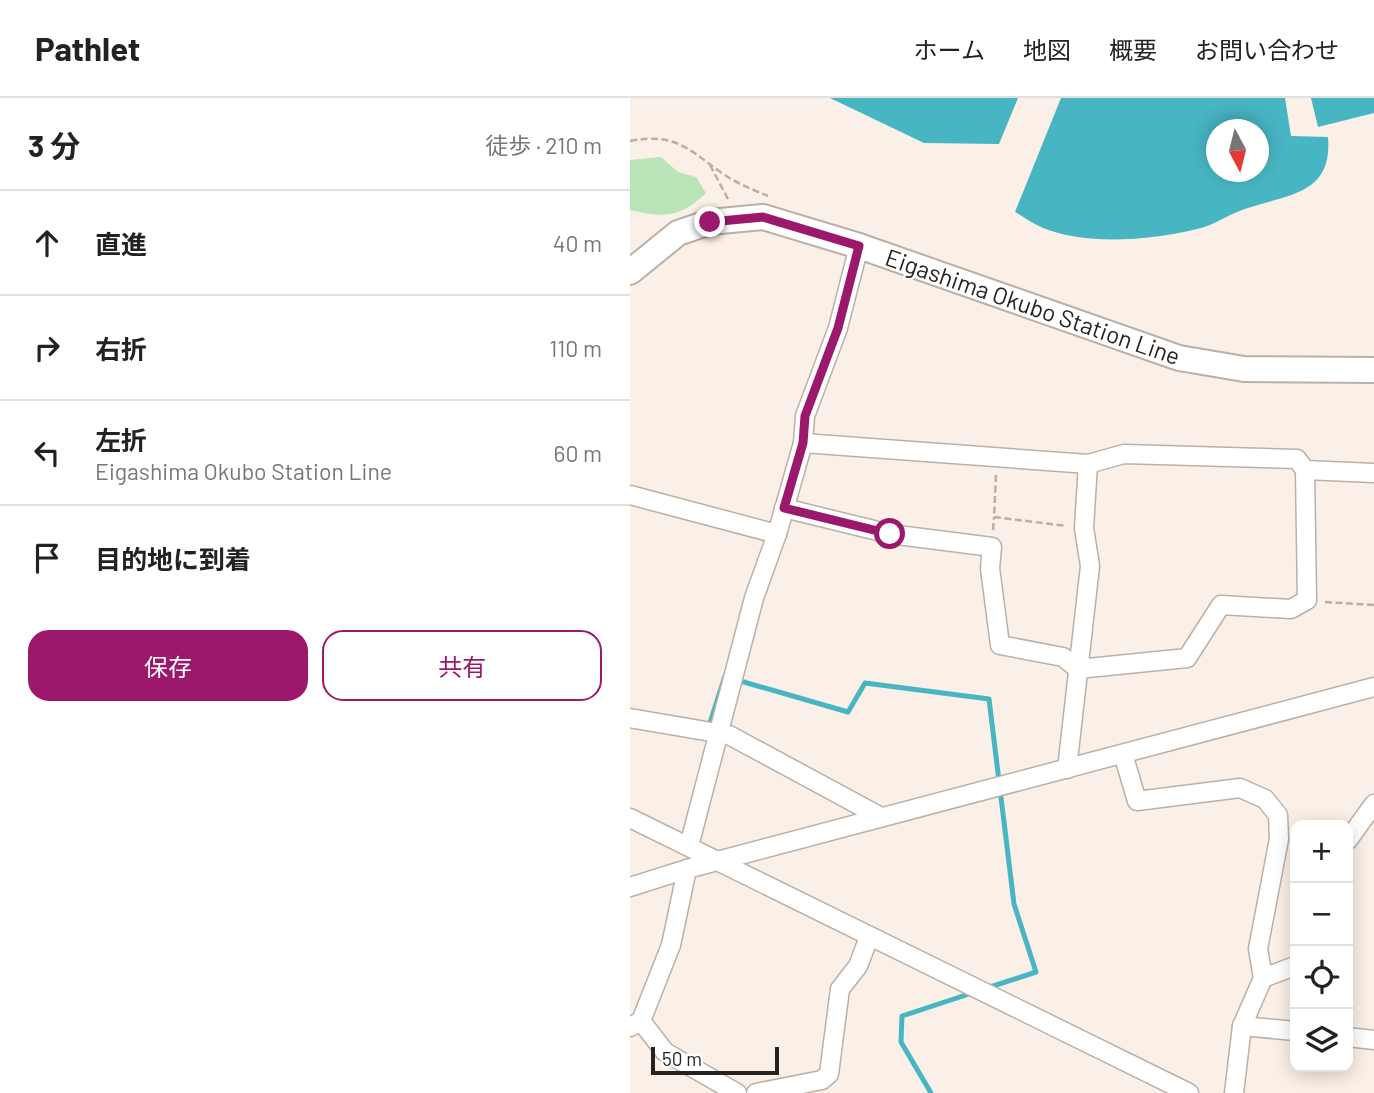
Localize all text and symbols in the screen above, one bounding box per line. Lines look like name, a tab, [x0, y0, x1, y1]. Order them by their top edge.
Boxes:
text: Pathlet	[35, 28, 140, 68]
text: ホーム	[914, 35, 985, 64]
text: 地図	[1023, 35, 1071, 64]
text: 概要	[1109, 35, 1157, 64]
text: お問い合わせ	[1195, 35, 1339, 64]
north arrow	[1206, 119, 1269, 182]
text: 3 分	[28, 127, 80, 163]
text: 徒歩 · 210 m	[485, 131, 602, 159]
route end	[694, 206, 725, 237]
icon: ahead	[28, 224, 66, 262]
text: 直進	[95, 228, 147, 259]
text: 40 m	[553, 229, 602, 257]
street label: Eigashima Okubo Station Line	[882, 242, 1184, 370]
icon: right	[28, 329, 66, 367]
text: 右折	[95, 333, 147, 364]
text: 110 m	[549, 334, 602, 362]
text: 左折	[95, 424, 147, 455]
icon: left	[28, 434, 66, 472]
text: 60 m	[554, 439, 602, 467]
text: Eigashima Okubo Station Line	[95, 457, 392, 485]
route start	[874, 518, 905, 549]
icon: arrive	[28, 539, 66, 577]
text: 目的地に到着	[95, 543, 251, 574]
button: 保存	[28, 630, 308, 701]
button: 共有	[322, 630, 602, 701]
map controls	[1290, 820, 1353, 1072]
button: +	[1290, 820, 1353, 883]
button: −	[1290, 883, 1353, 946]
button: locate	[1290, 946, 1353, 1009]
button: layers	[1290, 1009, 1353, 1072]
scale bar	[651, 1044, 779, 1076]
text: 50 m	[662, 1047, 702, 1070]

